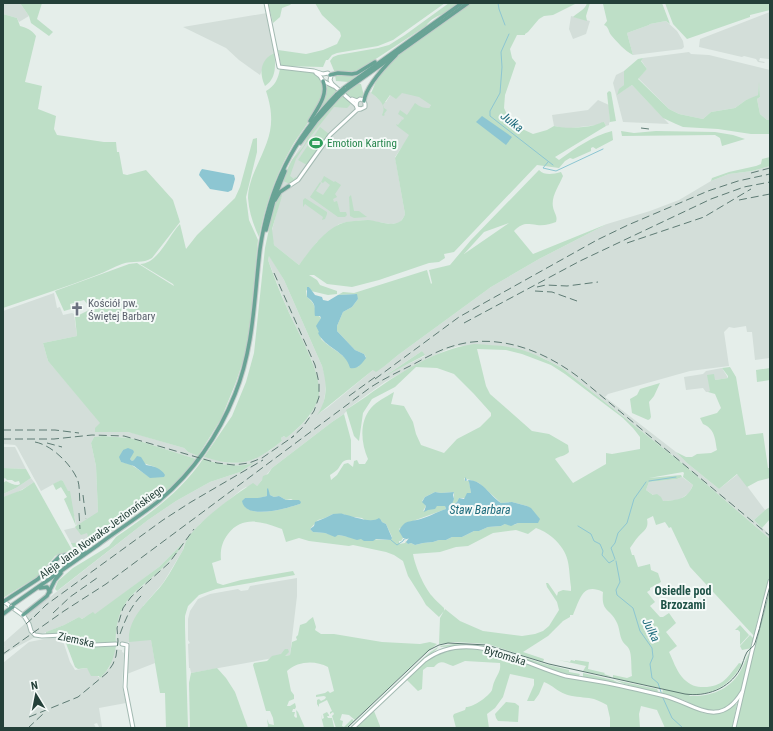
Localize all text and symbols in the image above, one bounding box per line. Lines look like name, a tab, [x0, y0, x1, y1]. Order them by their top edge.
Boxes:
water label: Julka	[498, 109, 526, 135]
sports icon: Emotion Karting	[308, 135, 324, 151]
place label: Emotion Karting	[327, 137, 397, 150]
place label: Kościół pw. Świętej Barbary	[88, 297, 156, 323]
church icon: Kościół pw. Świętej Barbary	[69, 301, 85, 317]
street label: Aleja Jana Nowaka-Jeziorańskiego	[37, 482, 167, 582]
water label: Staw Barbara	[449, 503, 511, 517]
district label: Osiedle pod Brzozami	[655, 584, 711, 612]
water label: Julka	[639, 616, 663, 644]
street label: Ziemska	[57, 630, 95, 650]
street label: Bytomska	[483, 644, 527, 668]
north arrow	[16, 675, 56, 715]
text: N	[30, 679, 39, 693]

